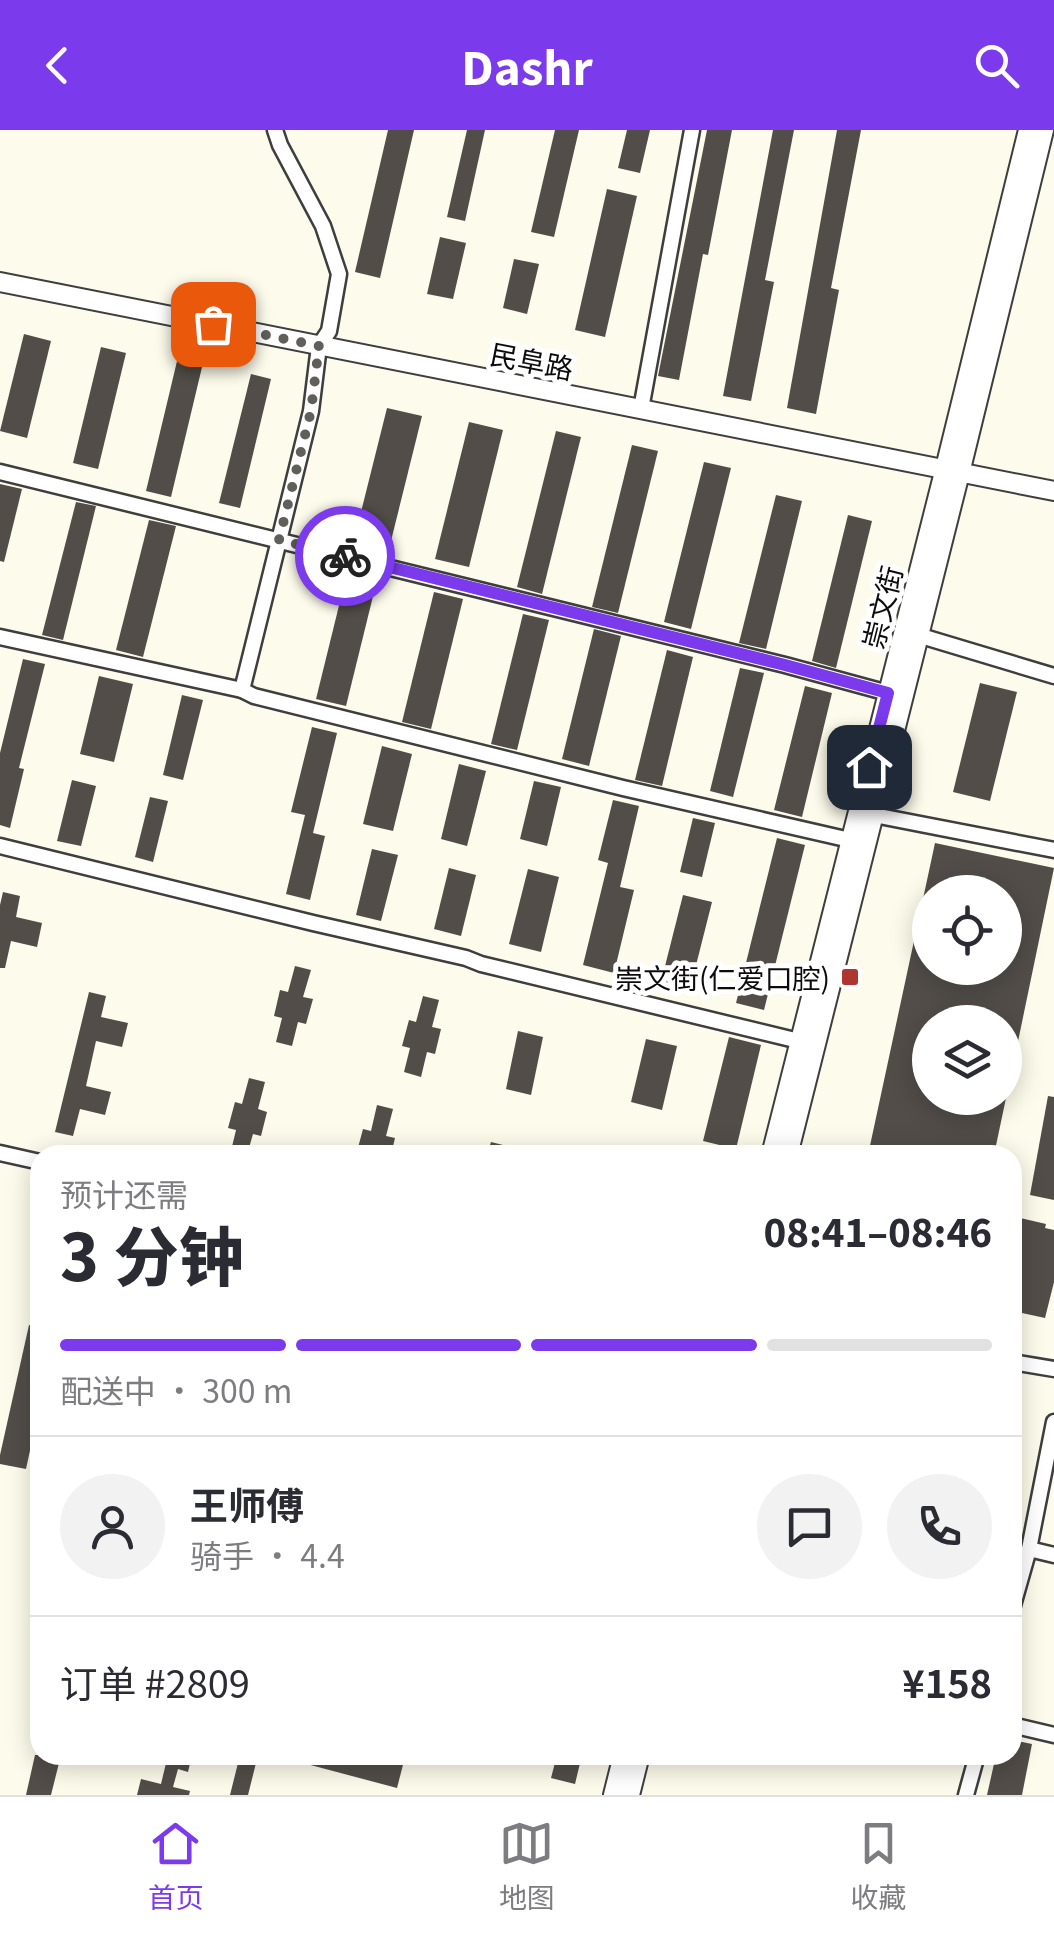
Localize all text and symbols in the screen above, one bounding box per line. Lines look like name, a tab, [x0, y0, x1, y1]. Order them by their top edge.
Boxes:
text: Dashr	[461, 33, 593, 98]
icon: back	[30, 38, 85, 93]
icon: search	[969, 38, 1024, 93]
pin	[171, 282, 256, 367]
icon: bag	[186, 297, 241, 352]
street label: 民阜路	[487, 332, 577, 388]
courier	[295, 506, 395, 606]
icon: bike	[318, 529, 373, 584]
street label: 崇文街	[851, 561, 911, 653]
pin	[827, 725, 912, 810]
icon: home	[842, 740, 897, 795]
map controls	[912, 875, 1022, 1115]
button: locate	[912, 875, 1022, 985]
place label: 崇文街(仁爱口腔)	[615, 957, 830, 997]
marker: 崇文街(仁爱口腔)	[839, 966, 861, 988]
button: layers	[912, 1005, 1022, 1115]
text: 预计还需	[60, 1170, 188, 1216]
text: 08:41–08:46	[763, 1203, 992, 1258]
text: 3 分钟	[60, 1206, 244, 1300]
text: 配送中 · 300 m	[60, 1366, 292, 1412]
button: person	[60, 1474, 165, 1579]
button: chat	[757, 1474, 862, 1579]
button: phone	[887, 1474, 992, 1579]
text: 王师傅	[190, 1476, 304, 1531]
text: 骑手 · 4.4	[190, 1531, 345, 1577]
text: 订单 #2809	[60, 1654, 250, 1709]
text: ¥158	[902, 1654, 992, 1709]
tab: 首页	[148, 1816, 204, 1916]
tab: 地图	[499, 1816, 555, 1916]
tab: 收藏	[850, 1816, 906, 1916]

